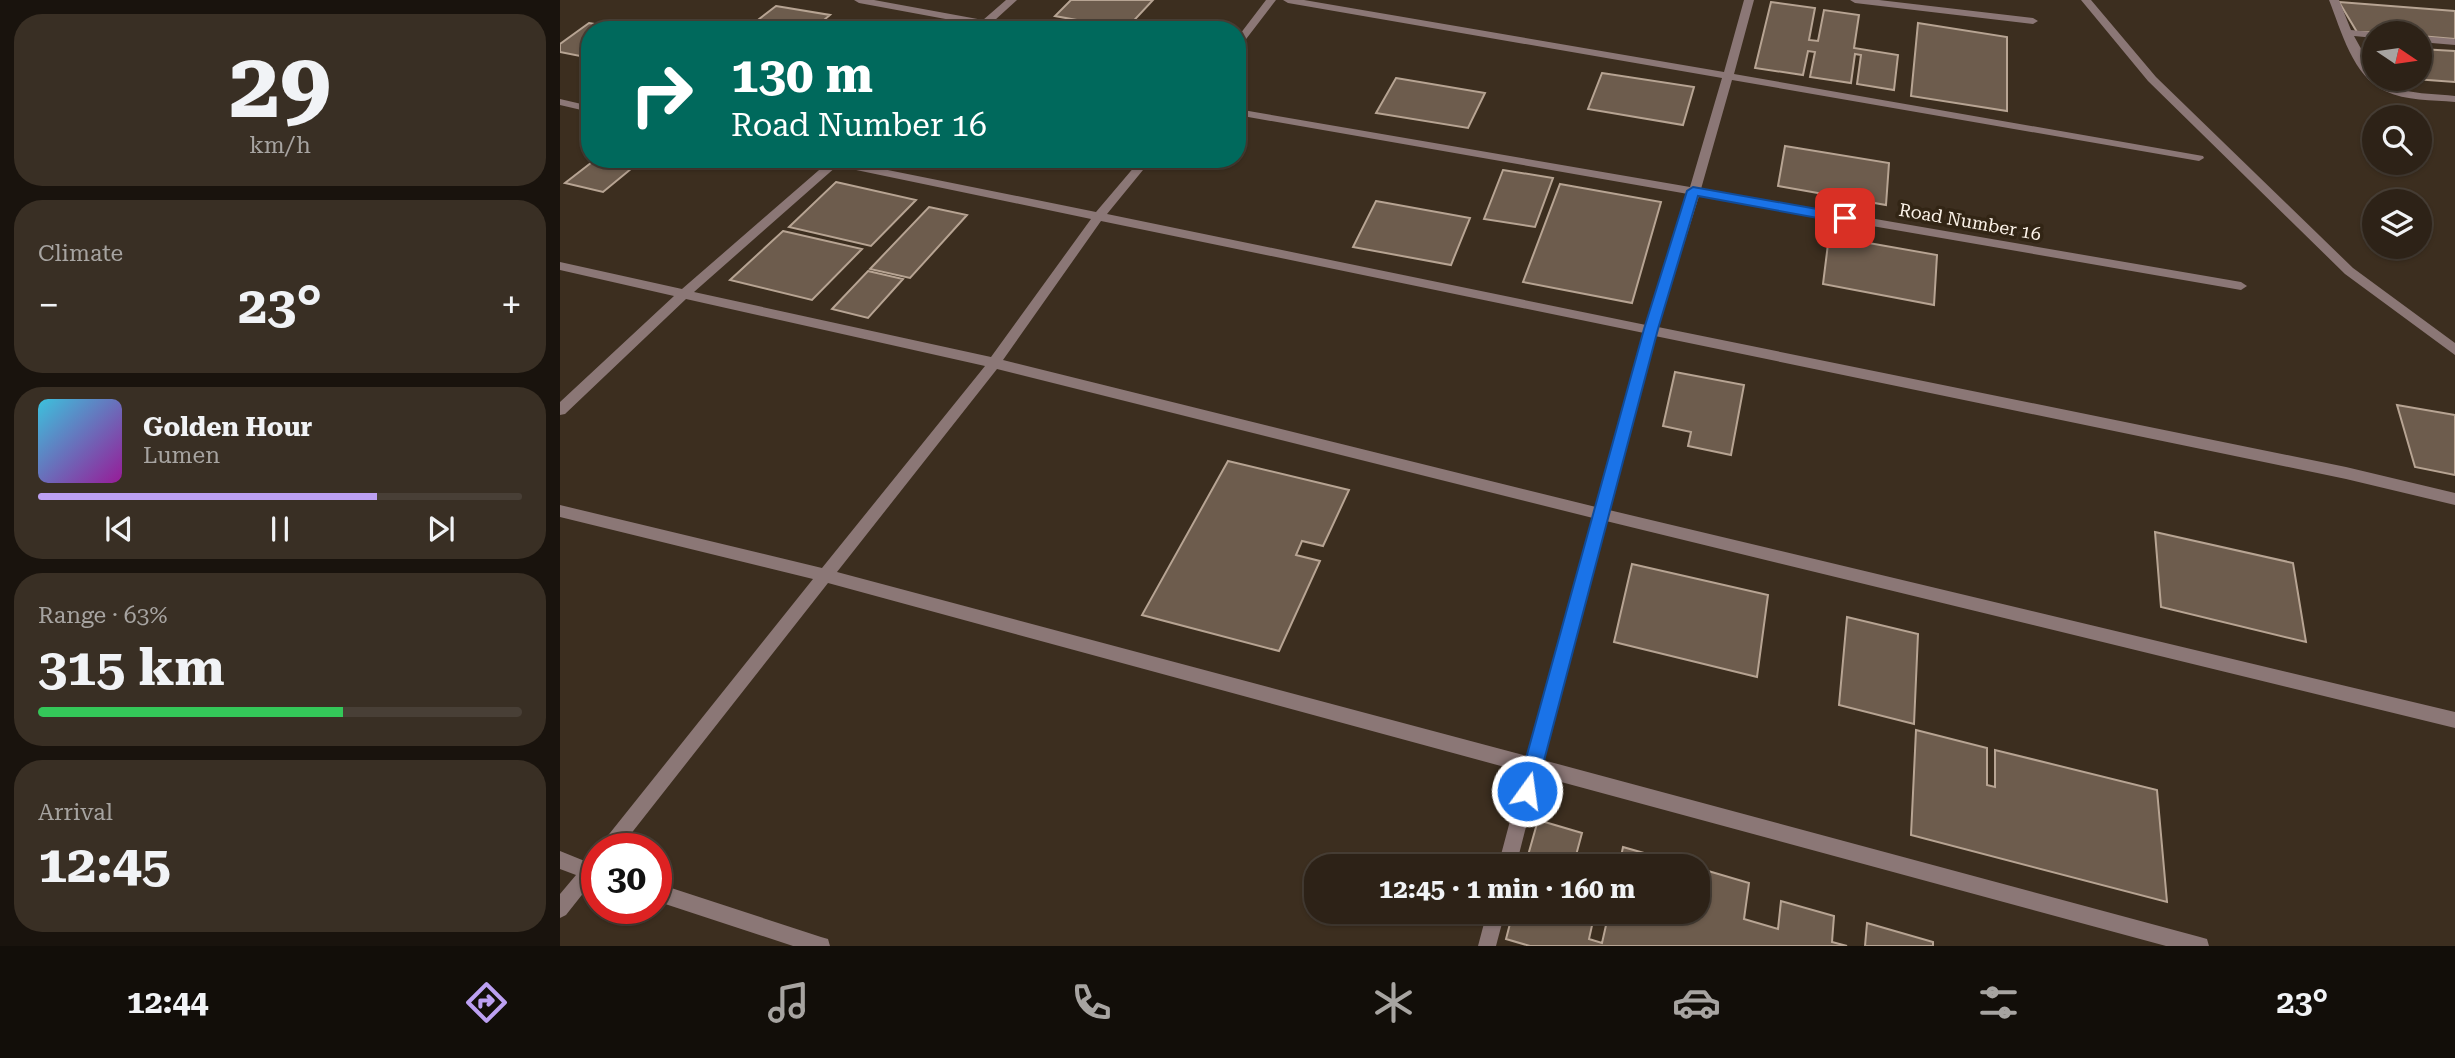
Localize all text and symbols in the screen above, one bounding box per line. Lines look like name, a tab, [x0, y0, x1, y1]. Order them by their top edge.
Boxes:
north arrow	[2362, 21, 2432, 91]
map controls	[2362, 21, 2432, 259]
text: 29	[229, 33, 331, 139]
text: 130 m	[731, 47, 873, 104]
icon: right	[616, 49, 707, 140]
button: search	[2362, 105, 2432, 175]
text: Road Number 16	[731, 106, 987, 144]
text: km/h	[249, 132, 311, 159]
pin	[1815, 188, 1875, 248]
button: layers	[2362, 189, 2432, 259]
icon: arrive	[1826, 199, 1864, 237]
street label: Road Number 16	[1897, 199, 2043, 244]
text: Climate	[38, 240, 123, 267]
text: 23°	[238, 275, 322, 336]
text: −	[38, 283, 59, 327]
text: +	[501, 283, 522, 327]
text: Golden Hour	[143, 412, 312, 442]
text: Lumen	[143, 442, 220, 469]
icon: previous	[100, 510, 138, 548]
icon: pause	[261, 510, 299, 548]
icon: next	[422, 510, 460, 548]
text: Range · 63%	[38, 602, 167, 629]
text: 315 km	[38, 637, 225, 698]
position arrow	[1490, 754, 1564, 828]
text: Arrival	[38, 799, 113, 826]
speed limit sign: 30	[581, 833, 672, 924]
text: 12:45	[38, 834, 171, 895]
text: 12:45 · 1 min · 160 m	[1379, 874, 1635, 904]
icon: directions	[462, 978, 511, 1027]
icon: music	[764, 978, 813, 1027]
icon: phone	[1067, 978, 1116, 1027]
icon: climate	[1369, 978, 1418, 1027]
icon: car	[1672, 978, 1721, 1027]
icon: filters	[1974, 978, 2023, 1027]
text: 12:44	[127, 983, 208, 1021]
text: 23°	[2276, 983, 2328, 1021]

